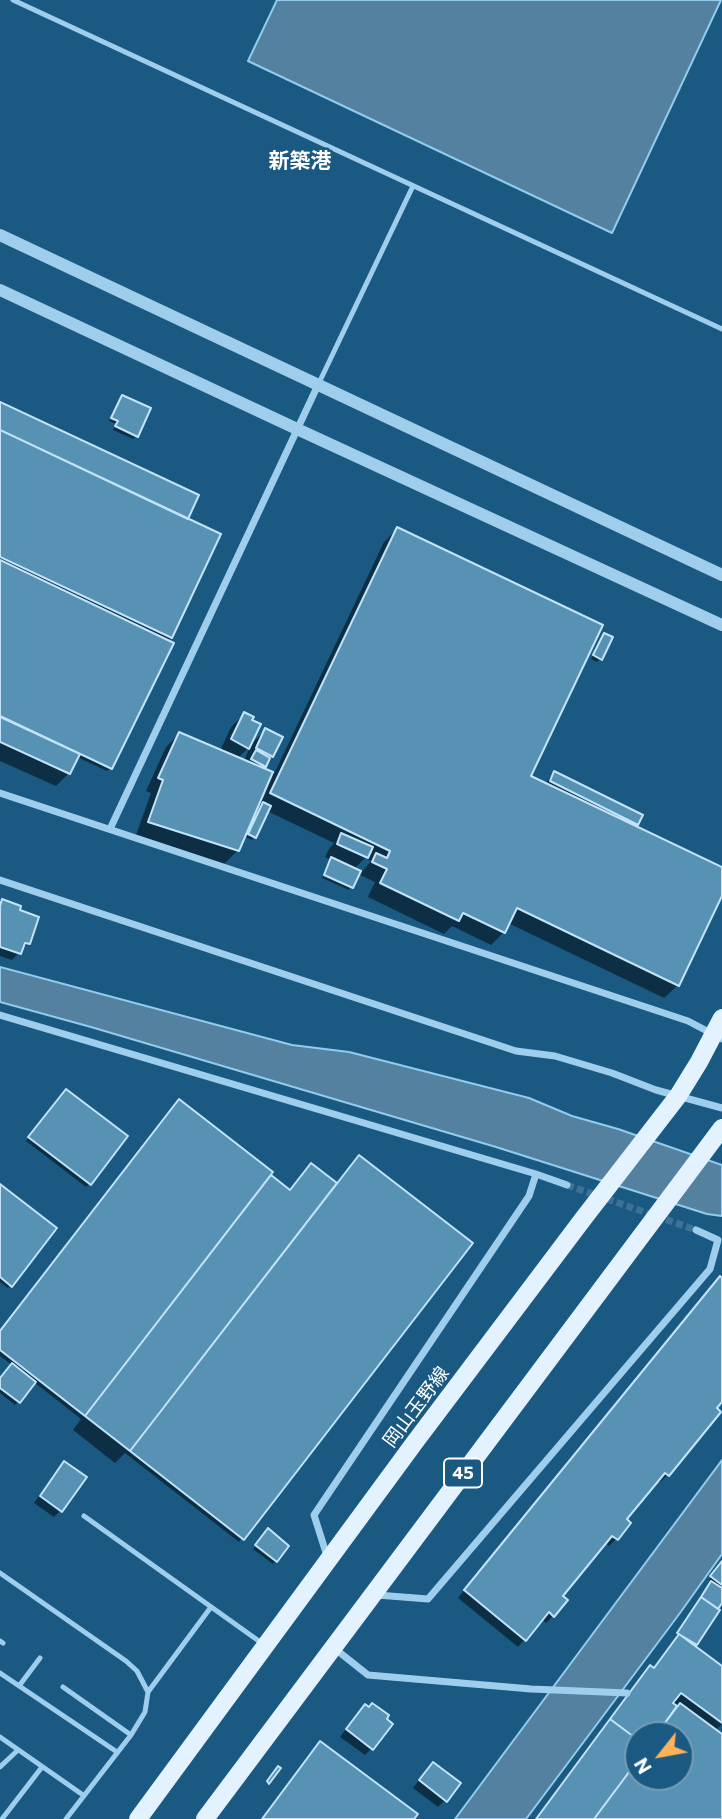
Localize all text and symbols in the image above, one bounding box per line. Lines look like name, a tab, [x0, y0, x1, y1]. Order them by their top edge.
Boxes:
district label: 新築港	[269, 148, 331, 174]
street label: 岡山玉野線	[378, 1362, 454, 1452]
road number: 45	[444, 1458, 482, 1488]
north arrow	[624, 1721, 694, 1791]
text: N	[629, 1754, 656, 1778]

